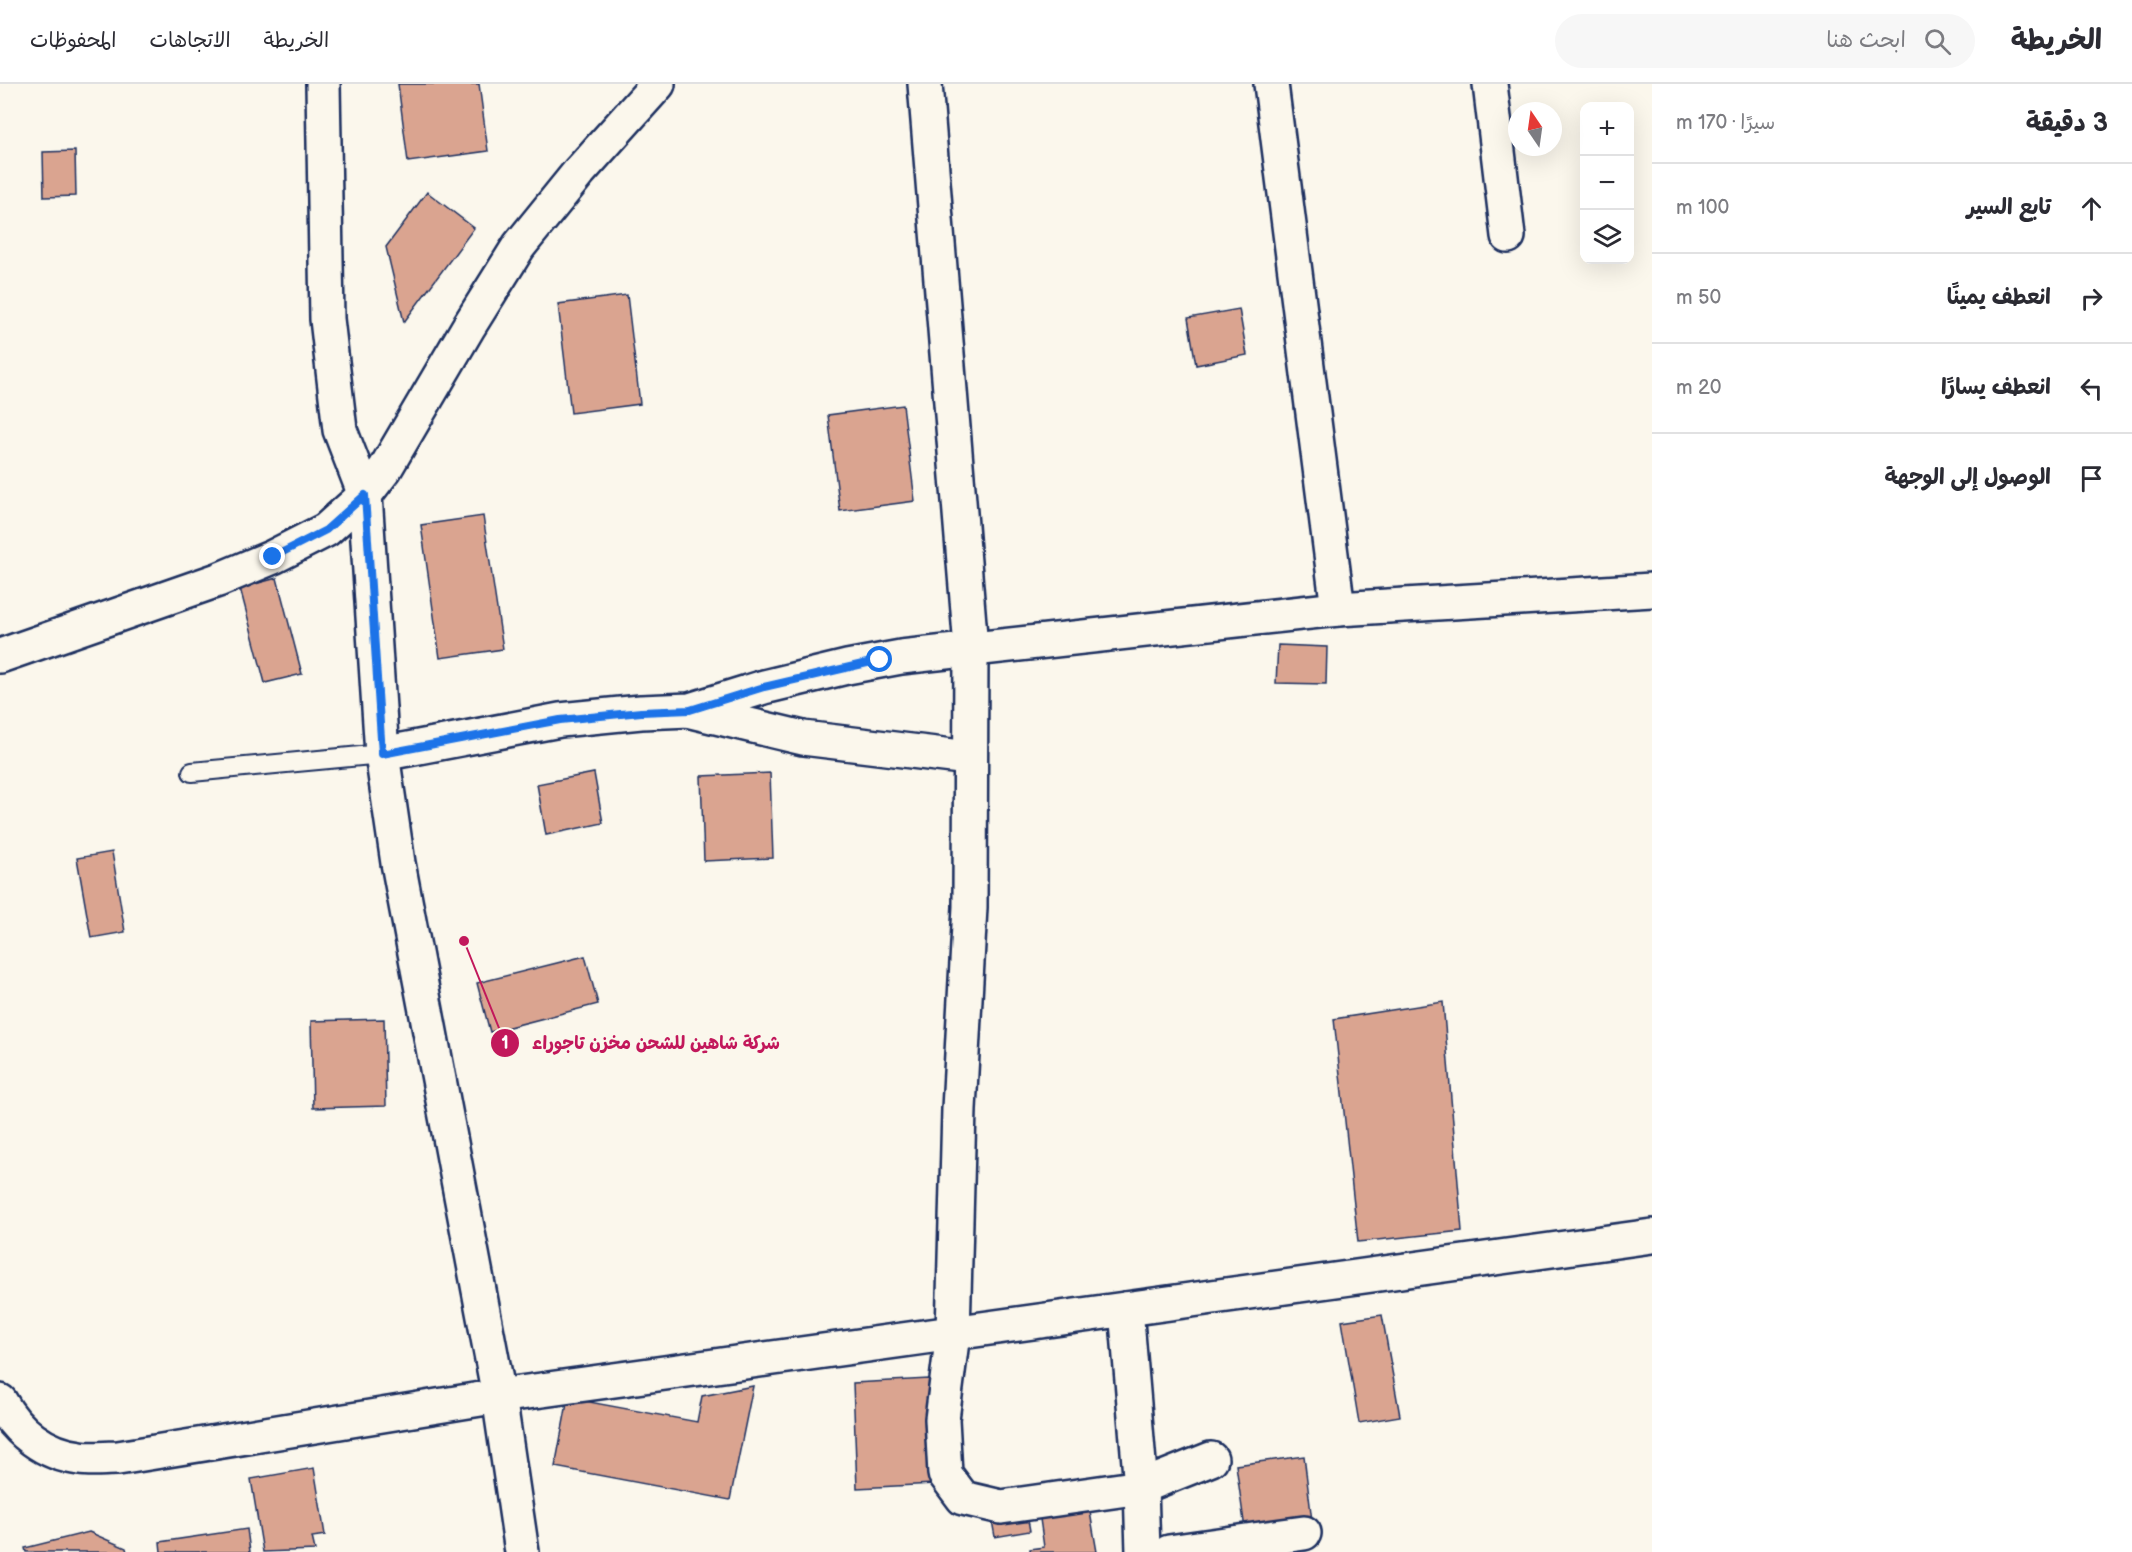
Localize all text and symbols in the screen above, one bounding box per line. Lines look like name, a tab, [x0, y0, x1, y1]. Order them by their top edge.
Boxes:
search box	[1555, 14, 1975, 68]
text: الخريطة	[2011, 24, 2102, 57]
icon: search	[1921, 25, 1954, 58]
text: ابحث هنا	[1826, 27, 1906, 54]
text: المحفوظات	[30, 28, 116, 53]
text: الاتجاهات	[149, 28, 231, 53]
text: الخريطة	[264, 28, 329, 53]
north arrow	[1508, 102, 1562, 156]
map controls	[1580, 102, 1634, 264]
button: +	[1580, 102, 1634, 156]
text: 3 دقيقة	[2026, 108, 2108, 139]
text: سيرًا · 170 m	[1676, 111, 1775, 135]
button: −	[1580, 156, 1634, 210]
icon: ahead	[2075, 192, 2108, 225]
text: تابع السير	[1967, 194, 2051, 221]
text: 100 m	[1676, 196, 1729, 220]
button: layers	[1580, 210, 1634, 264]
icon: right	[2075, 282, 2108, 315]
text: انعطف يمينًا	[1947, 284, 2051, 311]
text: 50 m	[1676, 286, 1721, 310]
icon: left	[2075, 372, 2108, 405]
text: انعطف يسارًا	[1941, 374, 2051, 401]
text: 20 m	[1676, 376, 1722, 400]
icon: arrive	[2075, 462, 2108, 495]
text: الوصول إلى الوجهة	[1884, 464, 2051, 491]
route end	[259, 543, 285, 569]
route start	[866, 646, 892, 672]
callout: شركة شاهين للشحن مخزن تاجوراء	[490, 1025, 792, 1061]
text: 1	[501, 1033, 509, 1054]
text: شركة شاهين للشحن مخزن تاجوراء	[532, 1033, 780, 1055]

